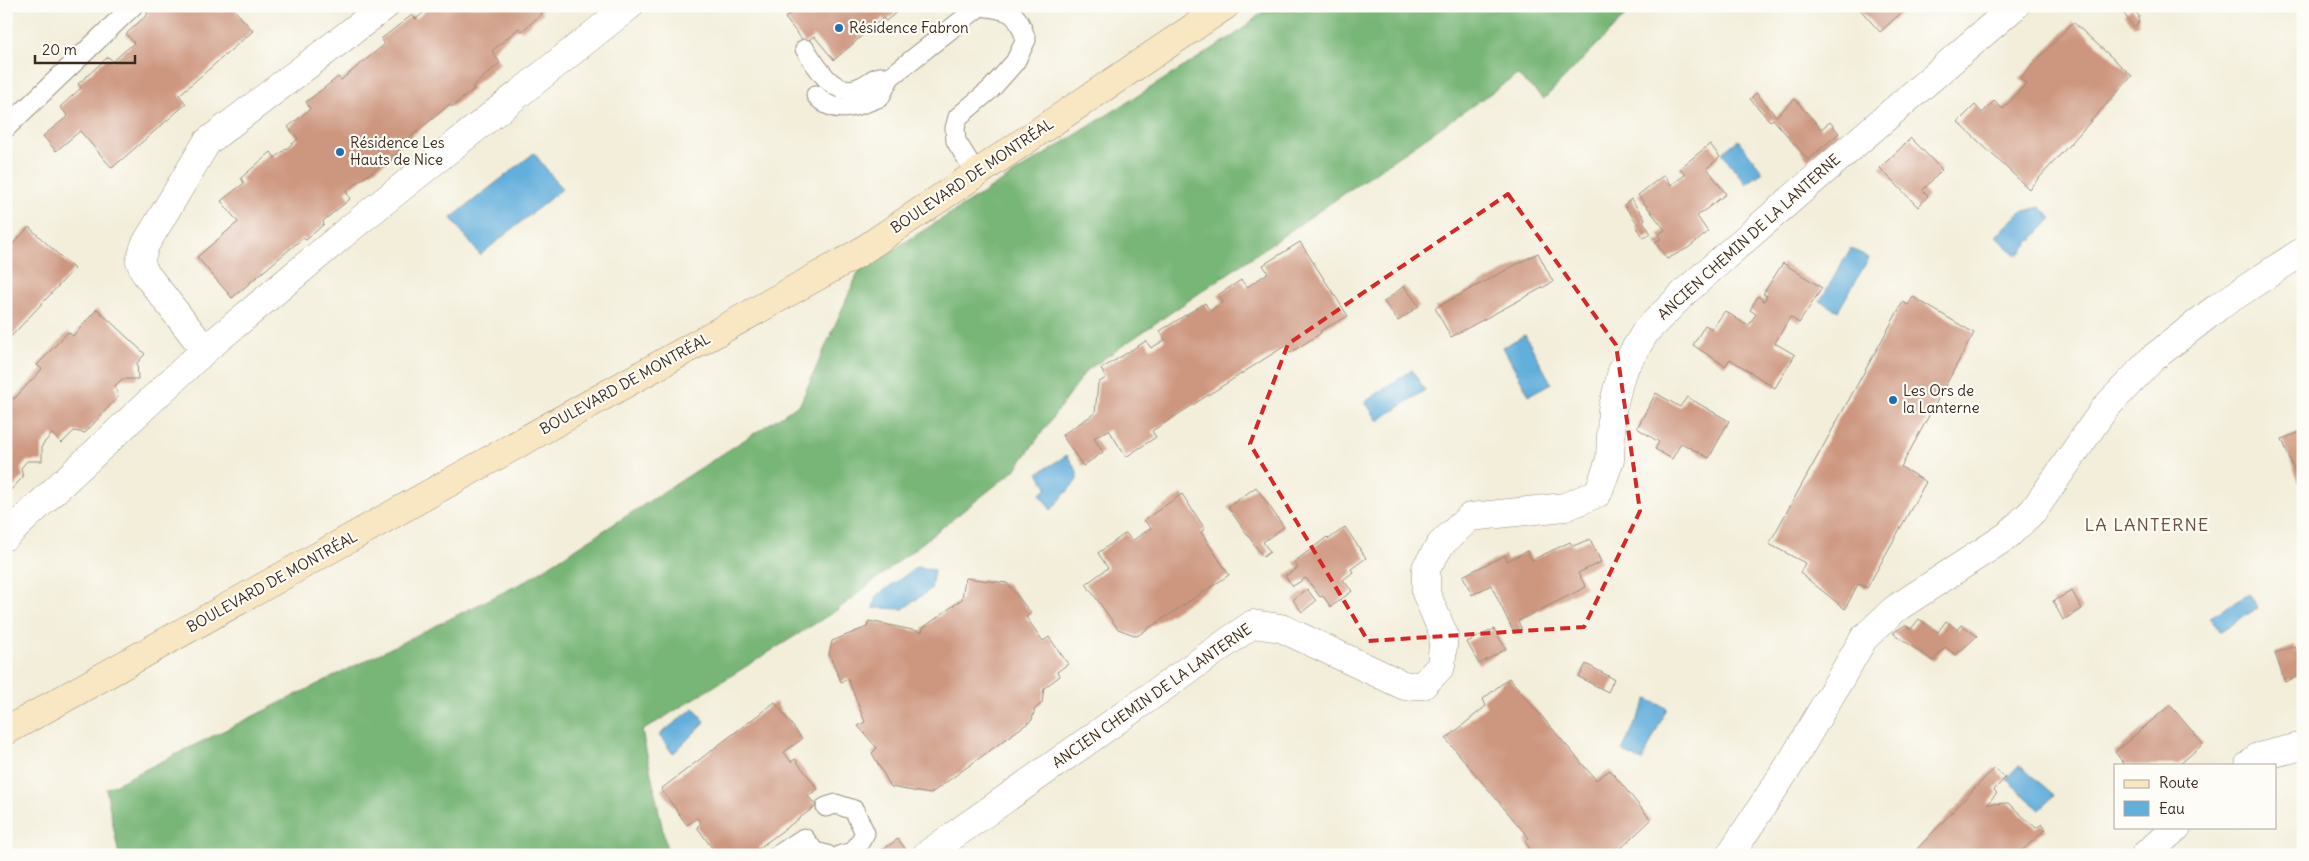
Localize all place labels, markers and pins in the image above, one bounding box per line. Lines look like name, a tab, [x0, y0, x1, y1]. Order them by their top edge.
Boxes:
place label: Résidence Fabron	[849, 18, 969, 37]
marker: Résidence Fabron	[833, 22, 845, 34]
place label: Résidence Les Hauts de Nice	[350, 133, 445, 169]
marker: Résidence Les Hauts de Nice	[334, 146, 346, 158]
place label: Les Ors de la Lanterne	[1903, 381, 1980, 417]
marker: Les Ors de la Lanterne	[1887, 394, 1899, 406]

